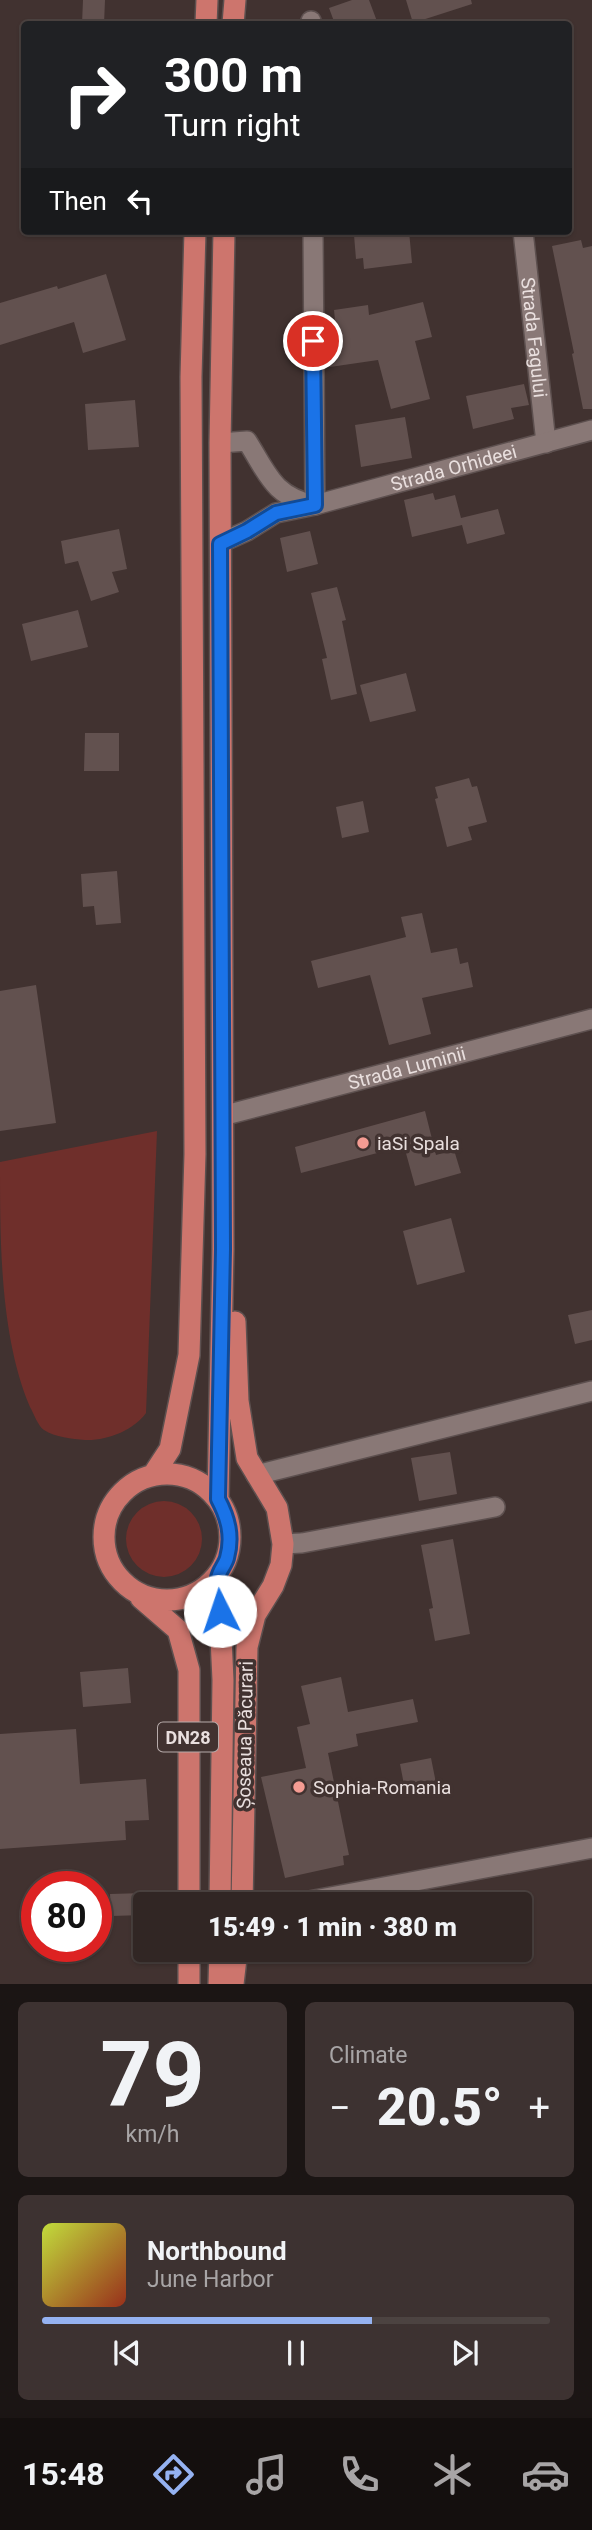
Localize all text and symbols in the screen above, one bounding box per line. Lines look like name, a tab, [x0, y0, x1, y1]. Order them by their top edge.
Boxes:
text: 300 m	[164, 47, 303, 104]
icon: right	[49, 49, 140, 140]
text: Turn right	[164, 106, 300, 144]
icon: left	[121, 182, 159, 220]
text: Then	[49, 186, 107, 216]
street label: Strada Fagului	[517, 276, 553, 399]
pin	[283, 311, 343, 371]
icon: arrive	[294, 322, 332, 360]
street label: Strada Orhideei	[388, 439, 519, 496]
street label: Strada Luminii	[345, 1041, 468, 1094]
place label: iaSi Spala	[377, 1132, 460, 1155]
marker: iaSi Spala	[355, 1135, 371, 1151]
position arrow	[183, 1574, 257, 1648]
street label: Șoseaua Păcurari	[232, 1661, 258, 1809]
road number: DN28	[158, 1722, 218, 1752]
place label: Sophia-Romania	[313, 1776, 451, 1799]
marker: Sophia-Romania	[291, 1779, 307, 1795]
speed limit sign: 80	[21, 1871, 112, 1962]
text: 15:49 · 1 min · 380 m	[208, 1912, 457, 1942]
text: 79	[100, 2022, 205, 2128]
text: Climate	[329, 2042, 408, 2069]
text: 20.5°	[377, 2077, 503, 2138]
text: −	[329, 2086, 351, 2130]
text: +	[528, 2086, 550, 2130]
text: km/h	[126, 2121, 180, 2148]
text: Northbound	[147, 2236, 287, 2266]
text: June Harbor	[147, 2266, 274, 2293]
icon: previous	[108, 2334, 146, 2372]
icon: pause	[277, 2334, 315, 2372]
icon: next	[446, 2334, 484, 2372]
icon: directions	[149, 2450, 198, 2499]
icon: music	[242, 2450, 291, 2499]
icon: phone	[335, 2450, 384, 2499]
icon: climate	[428, 2450, 477, 2499]
icon: car	[521, 2450, 570, 2499]
text: 15:48	[22, 2455, 104, 2493]

